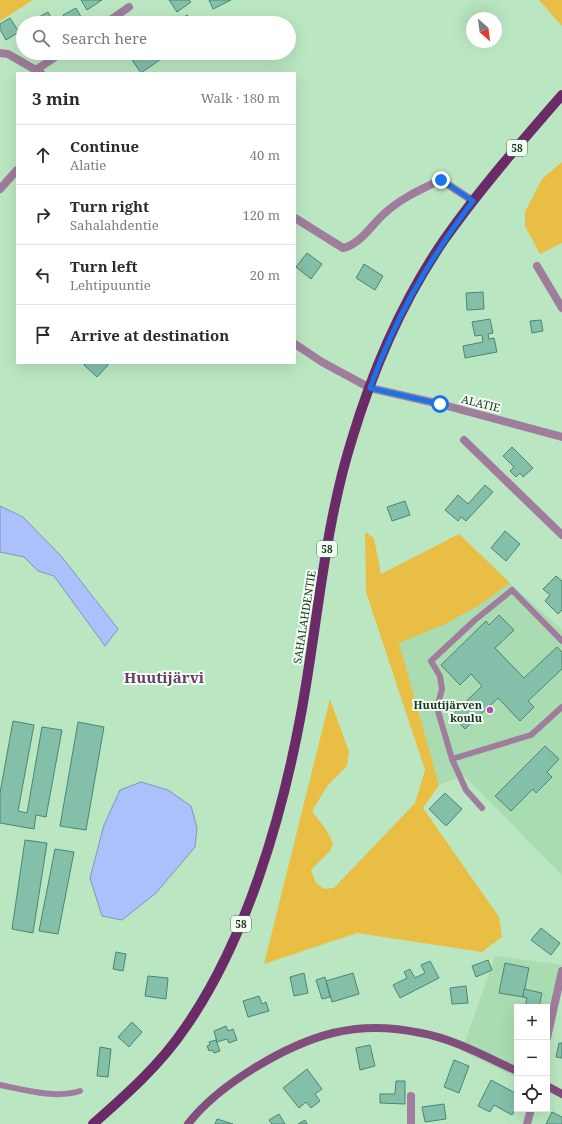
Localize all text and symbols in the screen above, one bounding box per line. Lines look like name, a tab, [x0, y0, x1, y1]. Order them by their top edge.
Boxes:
north arrow	[466, 12, 502, 48]
search box	[16, 16, 296, 60]
icon: search	[30, 27, 52, 49]
text: Search here	[62, 28, 147, 48]
text: 3 min	[32, 87, 80, 110]
text: Walk · 180 m	[201, 89, 280, 107]
text: Continue	[70, 136, 139, 156]
road number: 58	[507, 140, 527, 156]
icon: ahead	[32, 144, 54, 166]
text: 40 m	[250, 146, 280, 164]
text: Alatie	[70, 156, 106, 174]
route end	[432, 171, 450, 189]
text: Turn right	[70, 196, 149, 216]
icon: right	[32, 204, 54, 226]
text: 120 m	[243, 206, 280, 224]
text: Sahalahdentie	[70, 216, 159, 234]
text: Turn left	[70, 256, 138, 276]
icon: left	[32, 264, 54, 286]
text: 20 m	[250, 266, 280, 284]
text: Lehtipuuntie	[70, 276, 151, 294]
icon: arrive	[32, 324, 54, 346]
text: Arrive at destination	[70, 325, 229, 345]
street label: ALATIE	[460, 391, 502, 415]
route start	[431, 395, 449, 413]
road number: 58	[317, 541, 337, 557]
street label: SAHALAHDENTIE	[289, 569, 319, 665]
district label: Huutijärvi	[124, 667, 205, 687]
place label: Huutijärven koulu	[414, 697, 483, 725]
marker: Huutijärven koulu	[485, 705, 495, 715]
road number: 58	[231, 916, 251, 932]
map controls	[514, 1004, 550, 1112]
button: +	[514, 1004, 550, 1040]
button: −	[514, 1040, 550, 1076]
button: locate	[514, 1076, 550, 1112]

